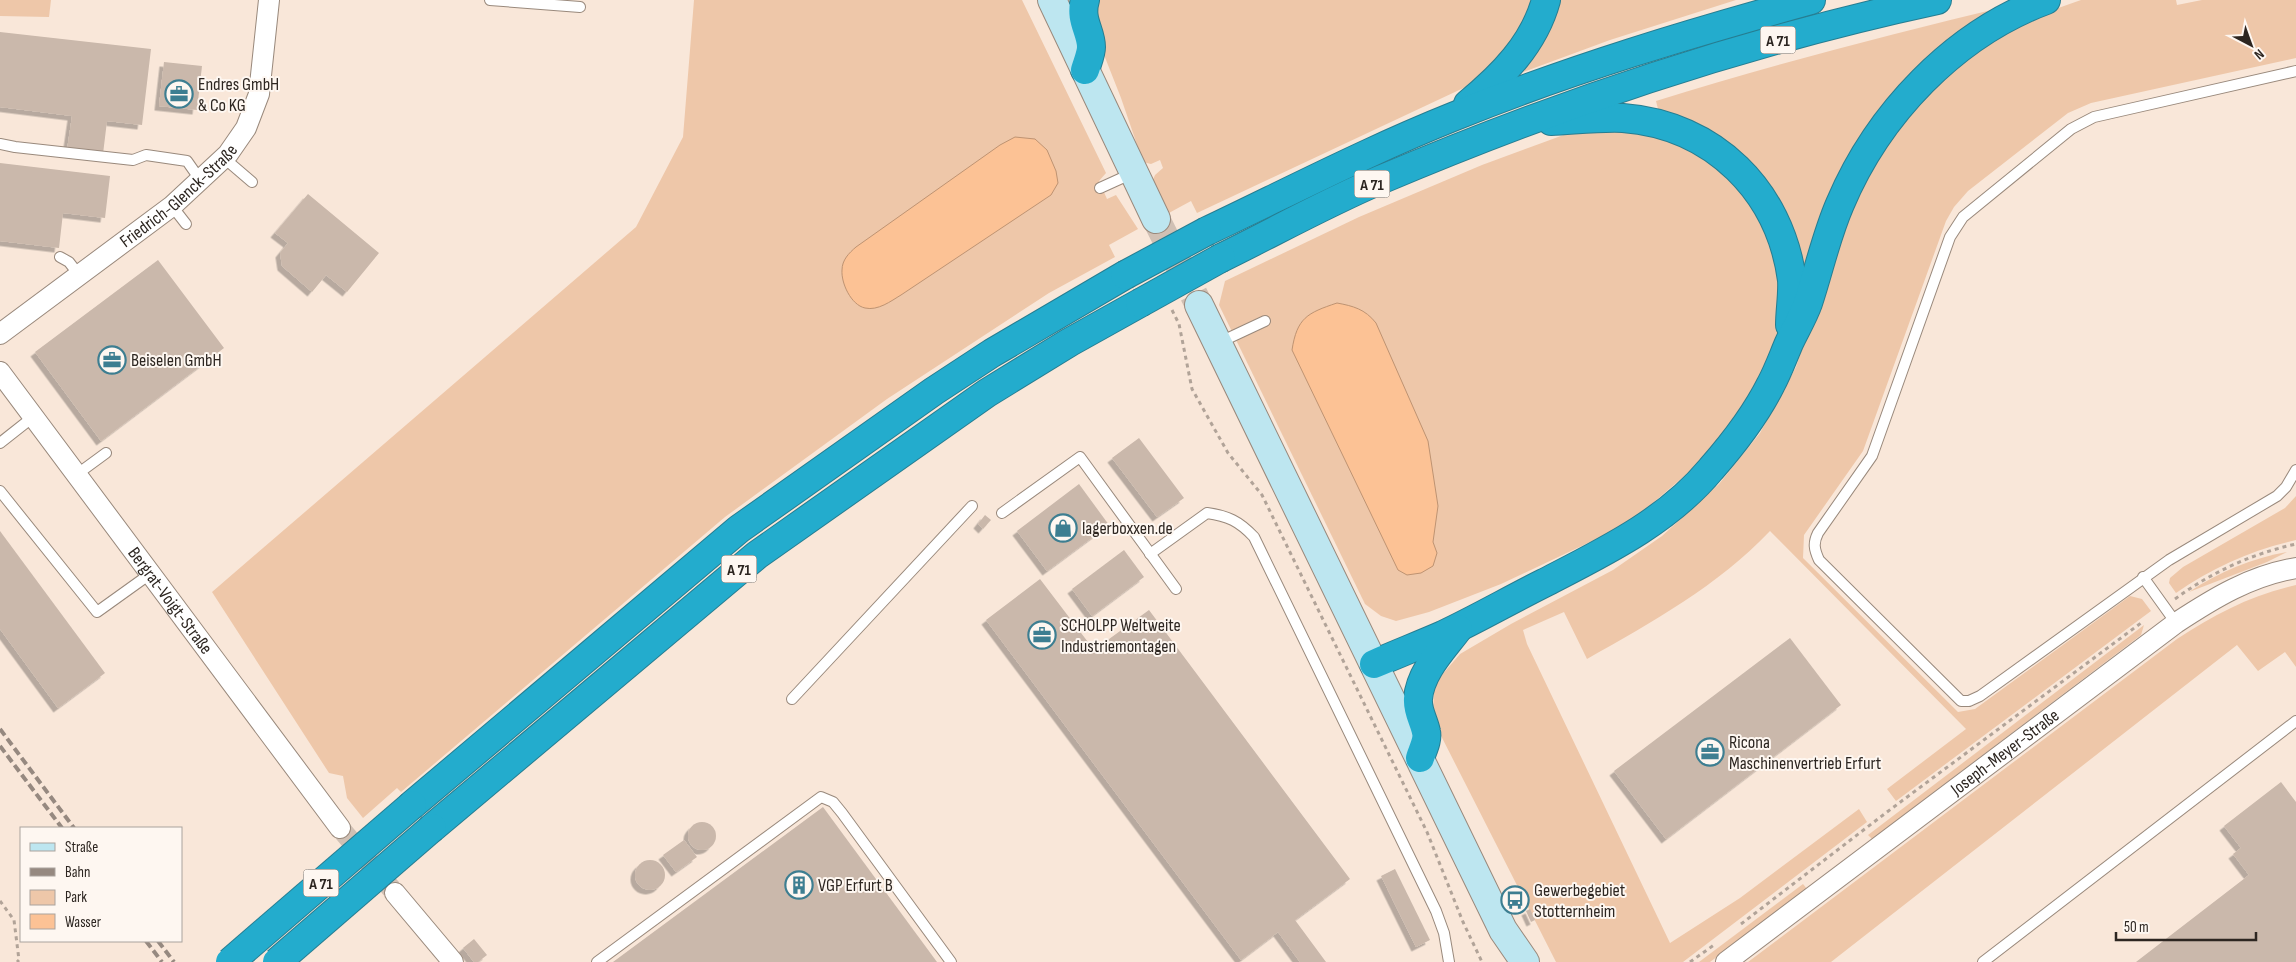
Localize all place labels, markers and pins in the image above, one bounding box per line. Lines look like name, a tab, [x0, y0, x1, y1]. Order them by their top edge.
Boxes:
place label: Endres GmbH & Co KG	[198, 74, 279, 116]
office icon: Endres GmbH & Co KG	[164, 79, 194, 109]
office icon: Beiselen GmbH	[97, 345, 127, 375]
place label: Beiselen GmbH	[131, 350, 222, 371]
shop icon: lagerboxxen.de	[1048, 513, 1078, 543]
place label: lagerboxxen.de	[1082, 518, 1173, 539]
place label: SCHOLPP Weltweite Industriemontagen	[1061, 615, 1181, 657]
office icon: SCHOLPP Weltweite Industriemontagen	[1027, 620, 1057, 650]
place label: Ricona Maschinenvertrieb Erfurt	[1729, 732, 1882, 774]
office icon: Ricona Maschinenvertrieb Erfurt	[1695, 737, 1725, 767]
building icon: VGP Erfurt B	[784, 870, 814, 900]
place label: VGP Erfurt B	[818, 875, 893, 896]
place label: Gewerbegebiet Stotternheim	[1534, 880, 1626, 922]
bus stop icon: Gewerbegebiet Stotternheim	[1500, 885, 1530, 915]

